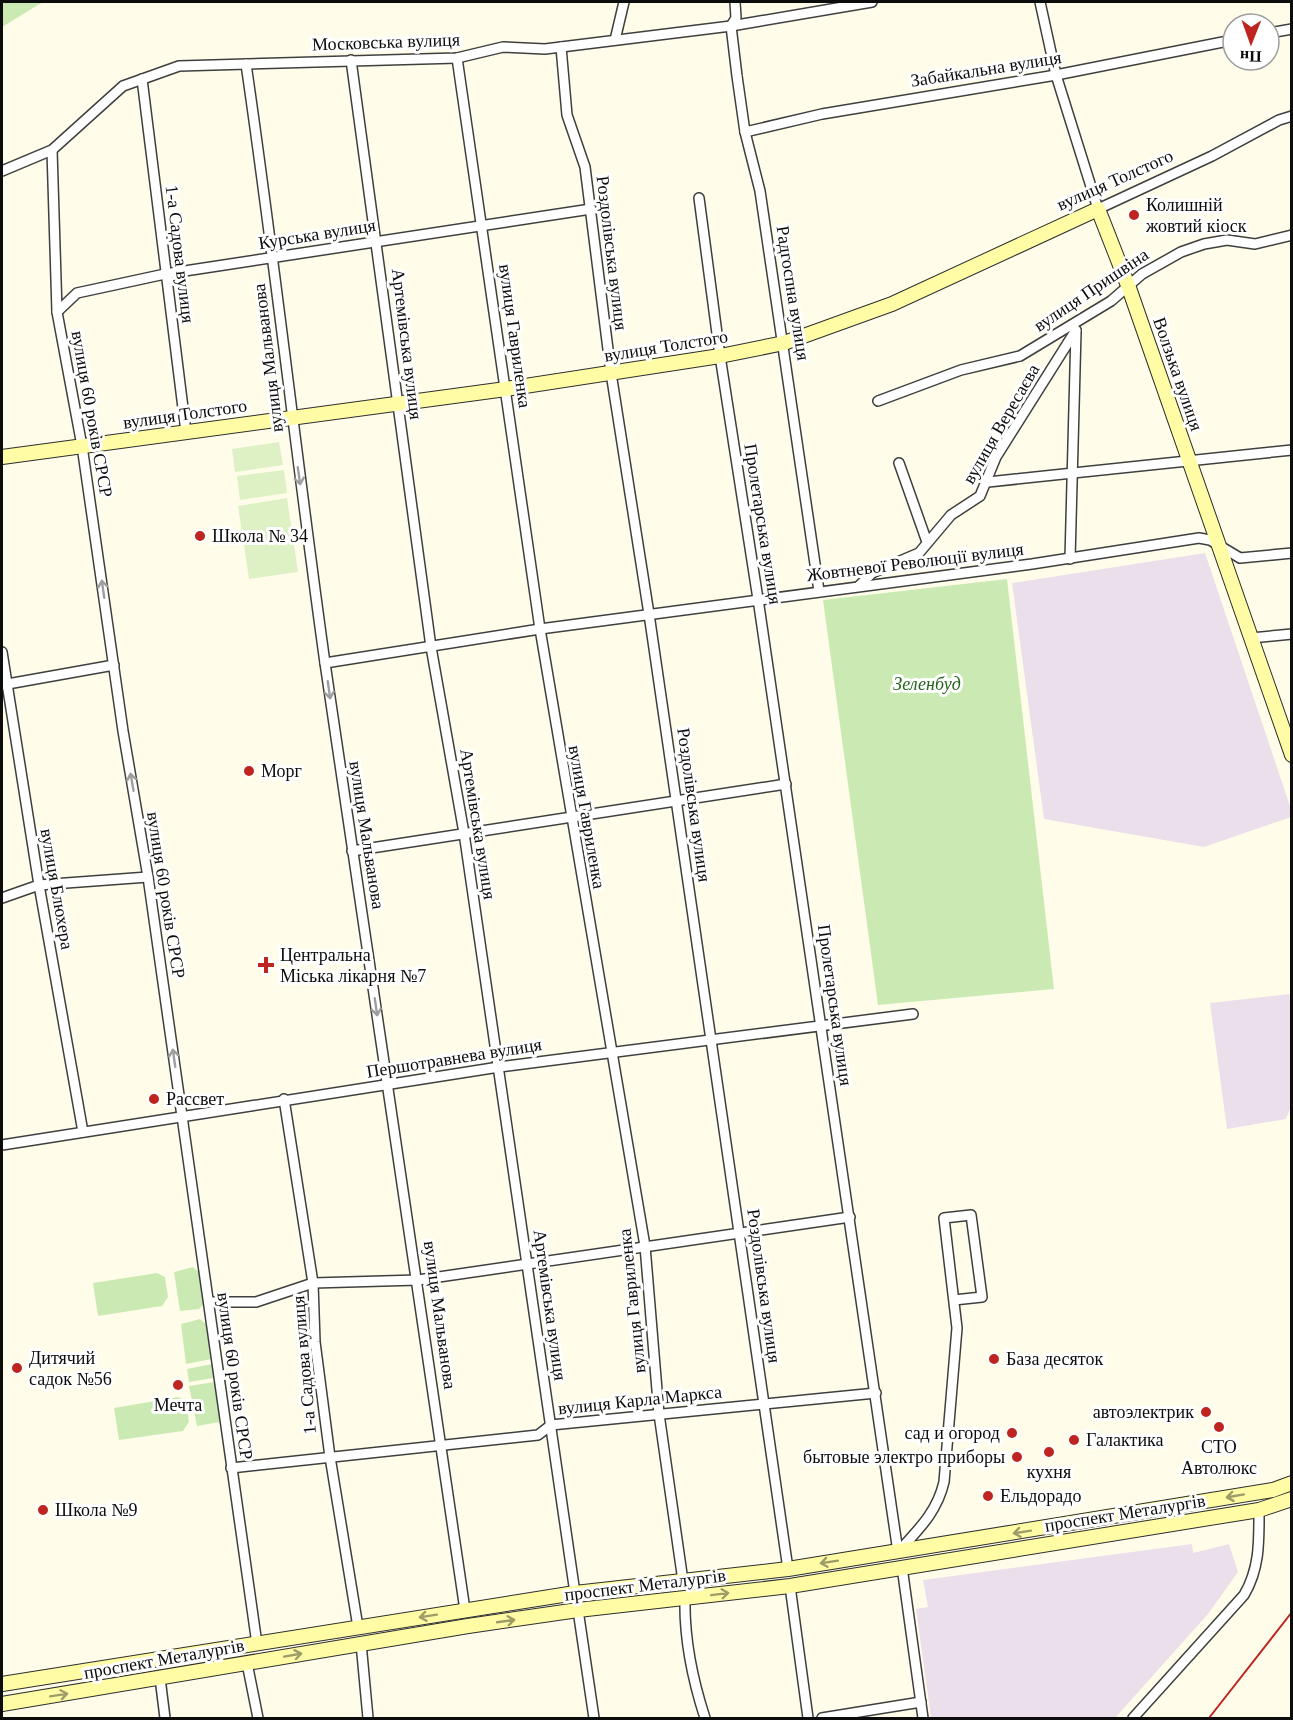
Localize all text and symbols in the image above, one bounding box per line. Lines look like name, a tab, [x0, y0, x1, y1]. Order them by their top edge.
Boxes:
north arrow	[1221, 12, 1281, 72]
street label: Московська вулиця	[312, 29, 460, 55]
street label: Забайкальна вулиця	[909, 47, 1063, 91]
text: Пн	[1240, 48, 1262, 65]
street label: вулиця Толстого	[1054, 145, 1176, 215]
street label: Роздолівська вулиця	[593, 175, 631, 331]
street label: 1-а Садова вулиця	[162, 184, 198, 324]
place label: Колишній жовтий кіоск	[1145, 195, 1247, 236]
marker: Колишній жовтий кіоск	[1127, 208, 1141, 222]
street label: Курська вулиця	[257, 215, 377, 253]
street label: Радгоспна вулиця	[772, 224, 814, 362]
street label: вулиця Пришвіна	[1030, 244, 1152, 336]
street label: вулиця Гавриленка	[495, 263, 535, 409]
street label: Артемівська вулиця	[388, 267, 426, 421]
street label: вулиця Мальванова	[249, 283, 287, 433]
street label: Волзька вулиця	[1149, 315, 1207, 433]
street label: вулиця Толстого	[603, 326, 729, 366]
street label: вулиця 60 років СРСР	[68, 329, 116, 499]
street label: вулиця Вересаєва	[959, 361, 1043, 487]
street label: вулиця Толстого	[122, 395, 248, 433]
street label: Пролетарська вулиця	[740, 442, 786, 606]
one-way arrow	[294, 465, 305, 485]
place label: Школа № 34	[212, 526, 308, 546]
marker: Школа № 34	[193, 529, 207, 543]
street label: Жовтневої Революції вулиця	[805, 539, 1025, 585]
one-way arrow	[98, 580, 109, 599]
park label: Зеленбуд	[893, 674, 961, 694]
one-way arrow	[323, 679, 334, 699]
street label: Роздолівська вулиця	[673, 727, 715, 883]
street label: вулиця Гавриленка	[565, 744, 609, 890]
street label: Артемівська вулиця	[456, 747, 500, 901]
street label: вулиця Мальванова	[345, 760, 389, 910]
place label: Морг	[261, 761, 302, 781]
marker: Морг	[242, 764, 256, 778]
one-way arrow	[126, 772, 137, 792]
street label: вулиця 60 років СРСР	[143, 810, 189, 980]
street label: вулиця Блюхера	[37, 827, 77, 951]
street label: Пролетарська вулиця	[814, 923, 856, 1087]
place label: Центральна Міська лікарня №7	[280, 945, 426, 986]
marker: Центральна Міська лікарня №7	[257, 956, 275, 974]
one-way arrow	[371, 997, 382, 1017]
street label: Першотравнева вулиця	[365, 1034, 543, 1082]
one-way arrow	[168, 1048, 179, 1068]
place label: Рассвет	[166, 1089, 224, 1109]
marker: Рассвет	[147, 1092, 161, 1106]
street label: Роздолівська вулиця	[743, 1208, 785, 1364]
street label: Артемівська вулиця	[530, 1228, 570, 1382]
street label: вулиця Гавриленка	[614, 1228, 650, 1374]
street label: вулиця Мальванова	[420, 1240, 460, 1390]
street label: вулиця 60 років СРСР	[213, 1291, 257, 1461]
street label: 1-а Садова вулиця	[288, 1295, 320, 1435]
place label: Дитячий садок №56	[29, 1348, 112, 1389]
place label: База десяток	[1006, 1349, 1103, 1369]
marker: База десяток	[987, 1352, 1001, 1366]
marker: Дитячий садок №56	[10, 1361, 24, 1375]
marker: Мечта	[171, 1378, 185, 1392]
street label: вулиця Карла Маркса	[557, 1381, 723, 1419]
place label: Мечта	[154, 1395, 202, 1415]
place label: автоэлектрик	[1093, 1402, 1194, 1422]
marker: автоэлектрик	[1199, 1405, 1213, 1419]
marker: СТО Автолюкс	[1212, 1420, 1226, 1434]
place label: сад и огород	[904, 1423, 1000, 1443]
marker: сад и огород	[1005, 1426, 1019, 1440]
place label: Галактика	[1086, 1430, 1164, 1450]
marker: Галактика	[1067, 1433, 1081, 1447]
place label: СТО Автолюкс	[1181, 1437, 1257, 1478]
marker: кухня	[1042, 1445, 1056, 1459]
place label: бытовые электро приборы	[803, 1447, 1005, 1467]
marker: бытовые электро приборы	[1010, 1450, 1024, 1464]
place label: кухня	[1027, 1462, 1071, 1482]
place label: Ельдорадо	[1000, 1486, 1082, 1506]
marker: Ельдорадо	[981, 1489, 995, 1503]
street label: проспект Металургів	[1043, 1490, 1207, 1536]
one-way arrow	[1225, 1491, 1245, 1502]
place label: Школа №9	[55, 1500, 137, 1520]
marker: Школа №9	[36, 1503, 50, 1517]
one-way arrow	[1012, 1526, 1032, 1537]
one-way arrow	[820, 1557, 839, 1568]
street label: проспект Металургів	[563, 1565, 727, 1605]
one-way arrow	[710, 1588, 730, 1599]
one-way arrow	[418, 1611, 438, 1622]
one-way arrow	[496, 1615, 515, 1626]
street label: проспект Металургів	[82, 1635, 246, 1683]
one-way arrow	[283, 1649, 302, 1660]
one-way arrow	[49, 1689, 69, 1700]

